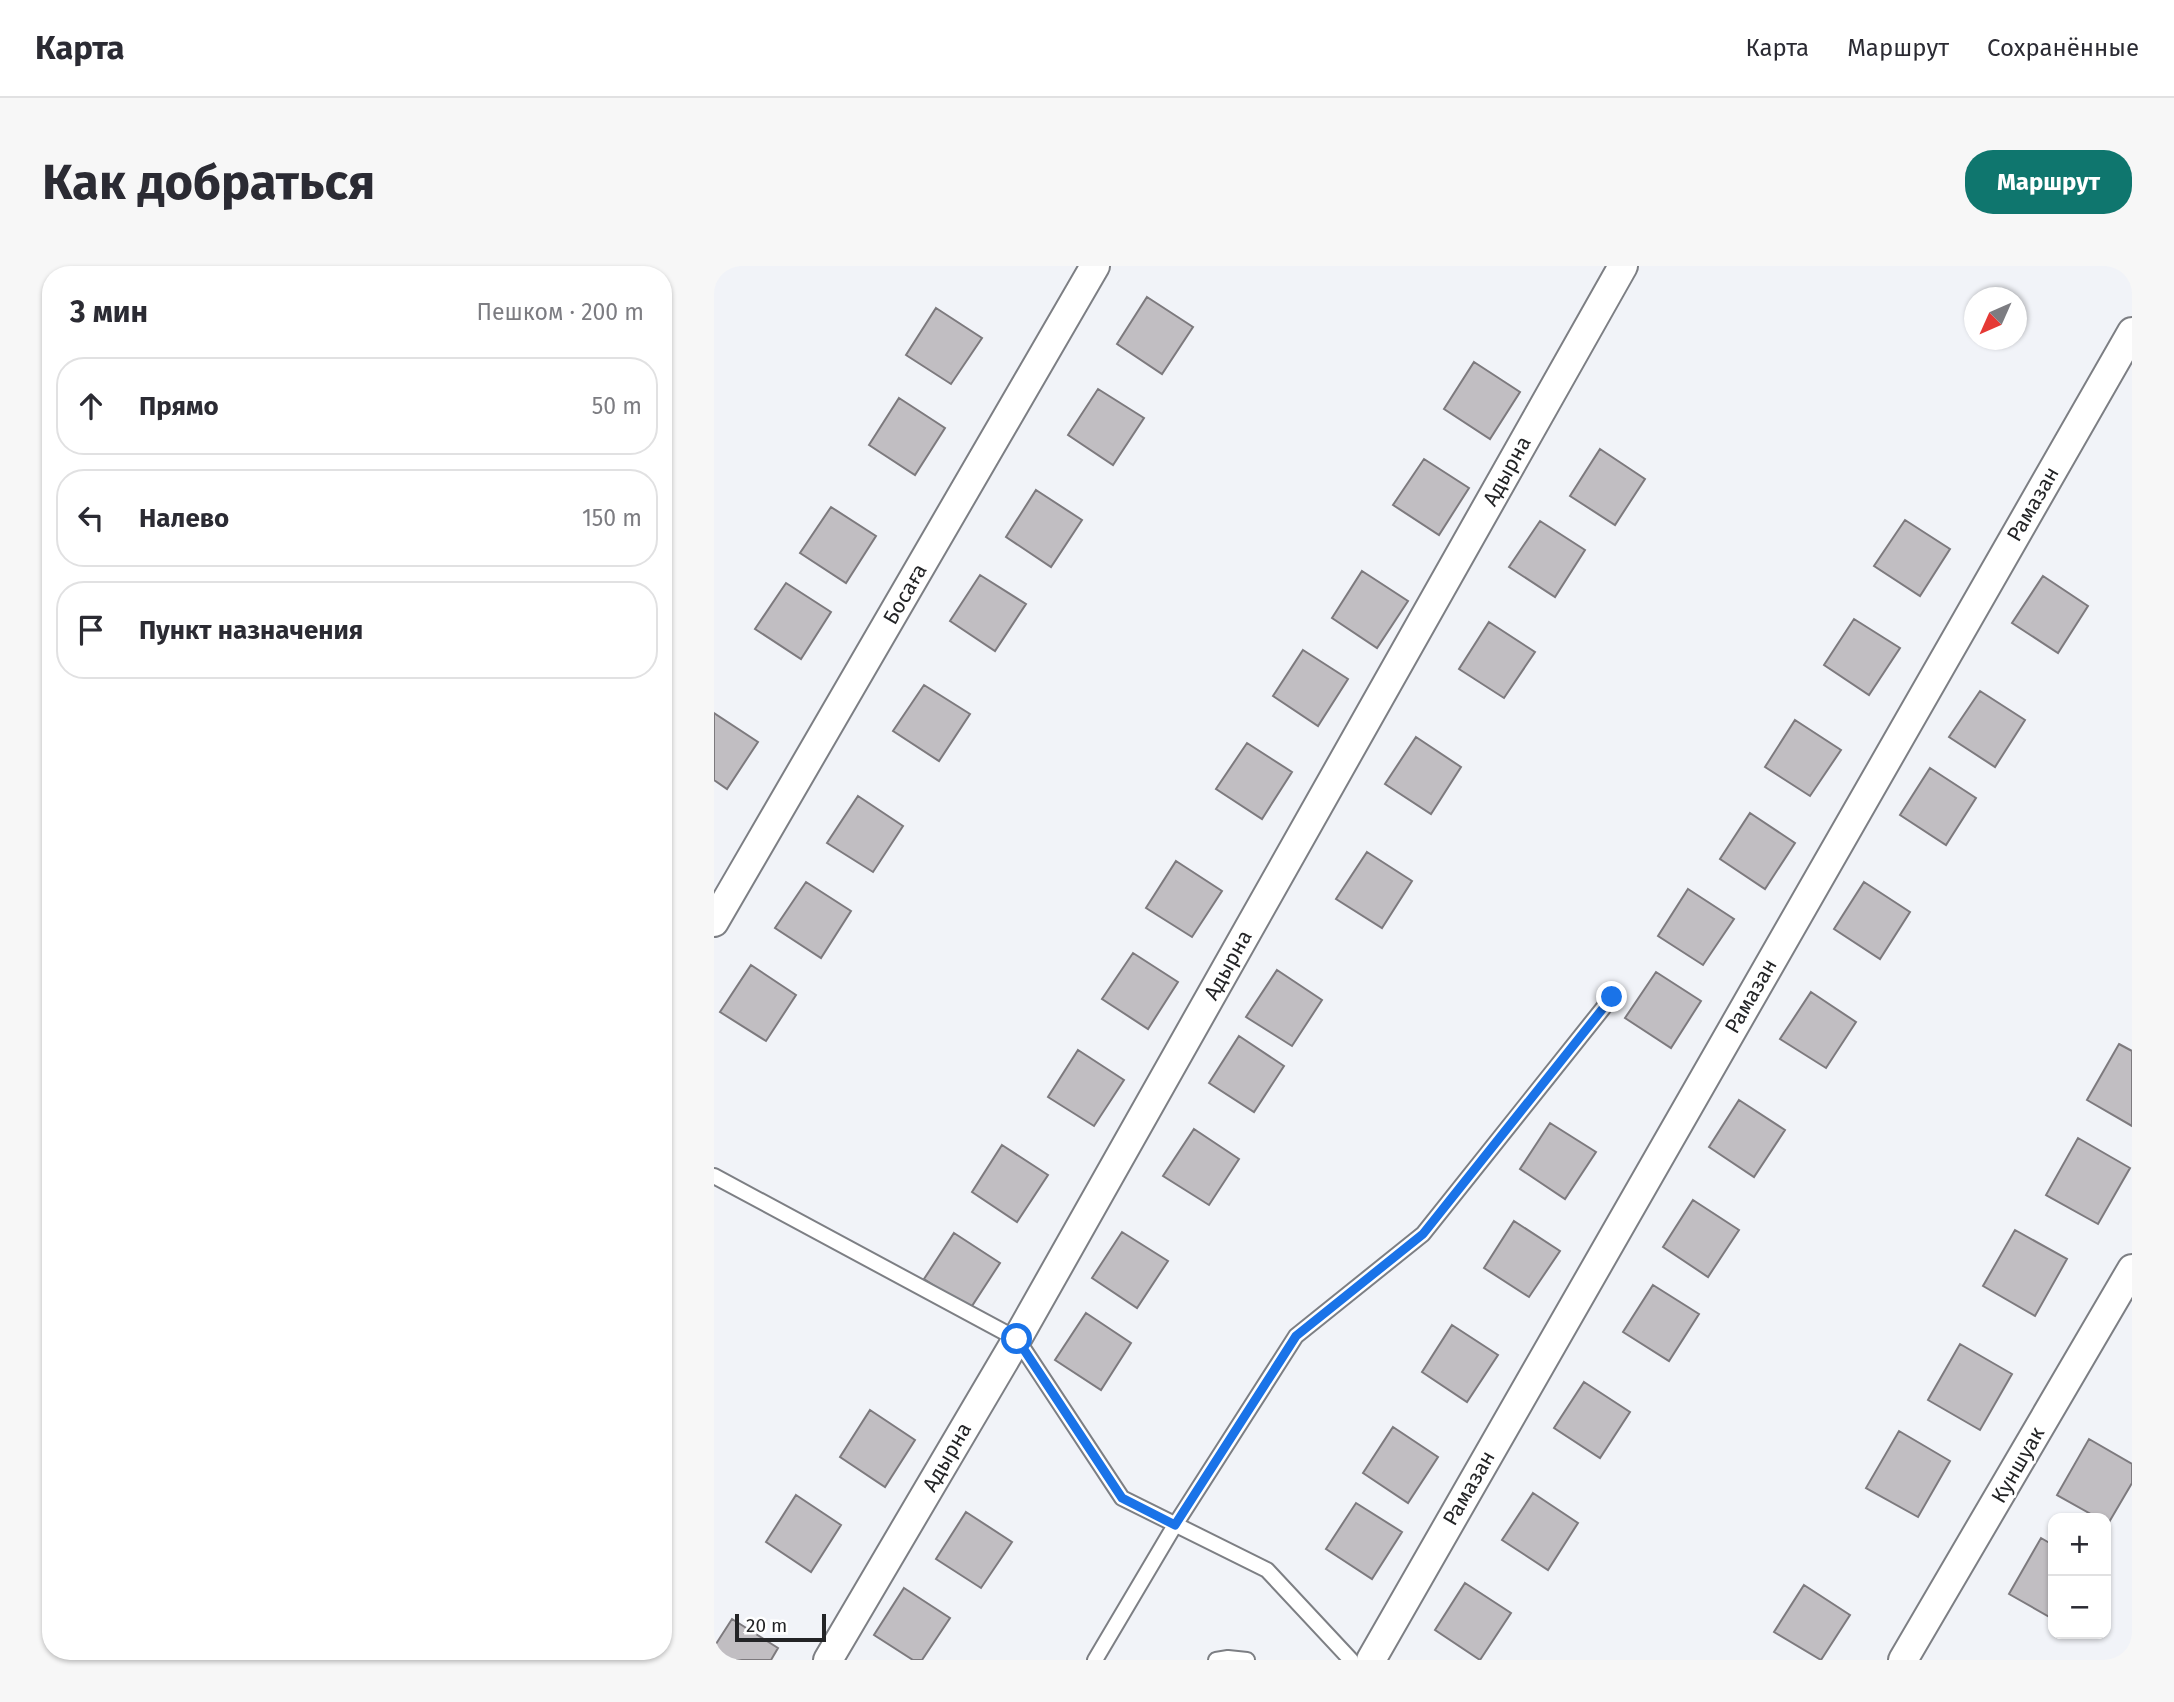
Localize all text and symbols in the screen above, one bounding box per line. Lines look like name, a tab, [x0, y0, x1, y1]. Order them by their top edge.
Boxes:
text: Карта	[35, 28, 125, 68]
text: Карта	[1746, 34, 1809, 62]
text: Маршрут	[1847, 34, 1949, 62]
text: Сохранённые	[1987, 34, 2139, 62]
button: Маршрут	[1965, 150, 2132, 214]
text: Как добраться	[42, 153, 375, 212]
north arrow	[1964, 287, 2027, 350]
text: 3 мин	[70, 294, 148, 330]
text: Пешком · 200 m	[476, 298, 644, 326]
icon: ahead	[72, 387, 110, 425]
text: Прямо	[139, 391, 219, 422]
text: 50 m	[592, 392, 642, 420]
street label: Адырна	[1477, 432, 1537, 510]
street label: Рамазан	[2001, 462, 2065, 546]
icon: left	[72, 499, 110, 537]
text: Налево	[139, 503, 229, 534]
text: 150 m	[582, 504, 642, 532]
street label: Босаға	[877, 559, 933, 629]
icon: arrive	[72, 611, 110, 649]
text: Пункт назначения	[139, 615, 363, 646]
street label: Адырна	[1198, 926, 1258, 1004]
street label: Рамазан	[1719, 954, 1783, 1038]
route end	[1596, 981, 1627, 1012]
route start	[1001, 1323, 1032, 1354]
street label: Адырна	[917, 1418, 977, 1496]
street label: Куншуак	[1986, 1422, 2050, 1508]
street label: Рамазан	[1437, 1446, 1501, 1530]
map controls	[2048, 1513, 2111, 1639]
button: +	[2048, 1513, 2111, 1576]
button: −	[2048, 1576, 2111, 1639]
scale bar	[735, 1611, 826, 1643]
text: 20 m	[746, 1614, 787, 1637]

